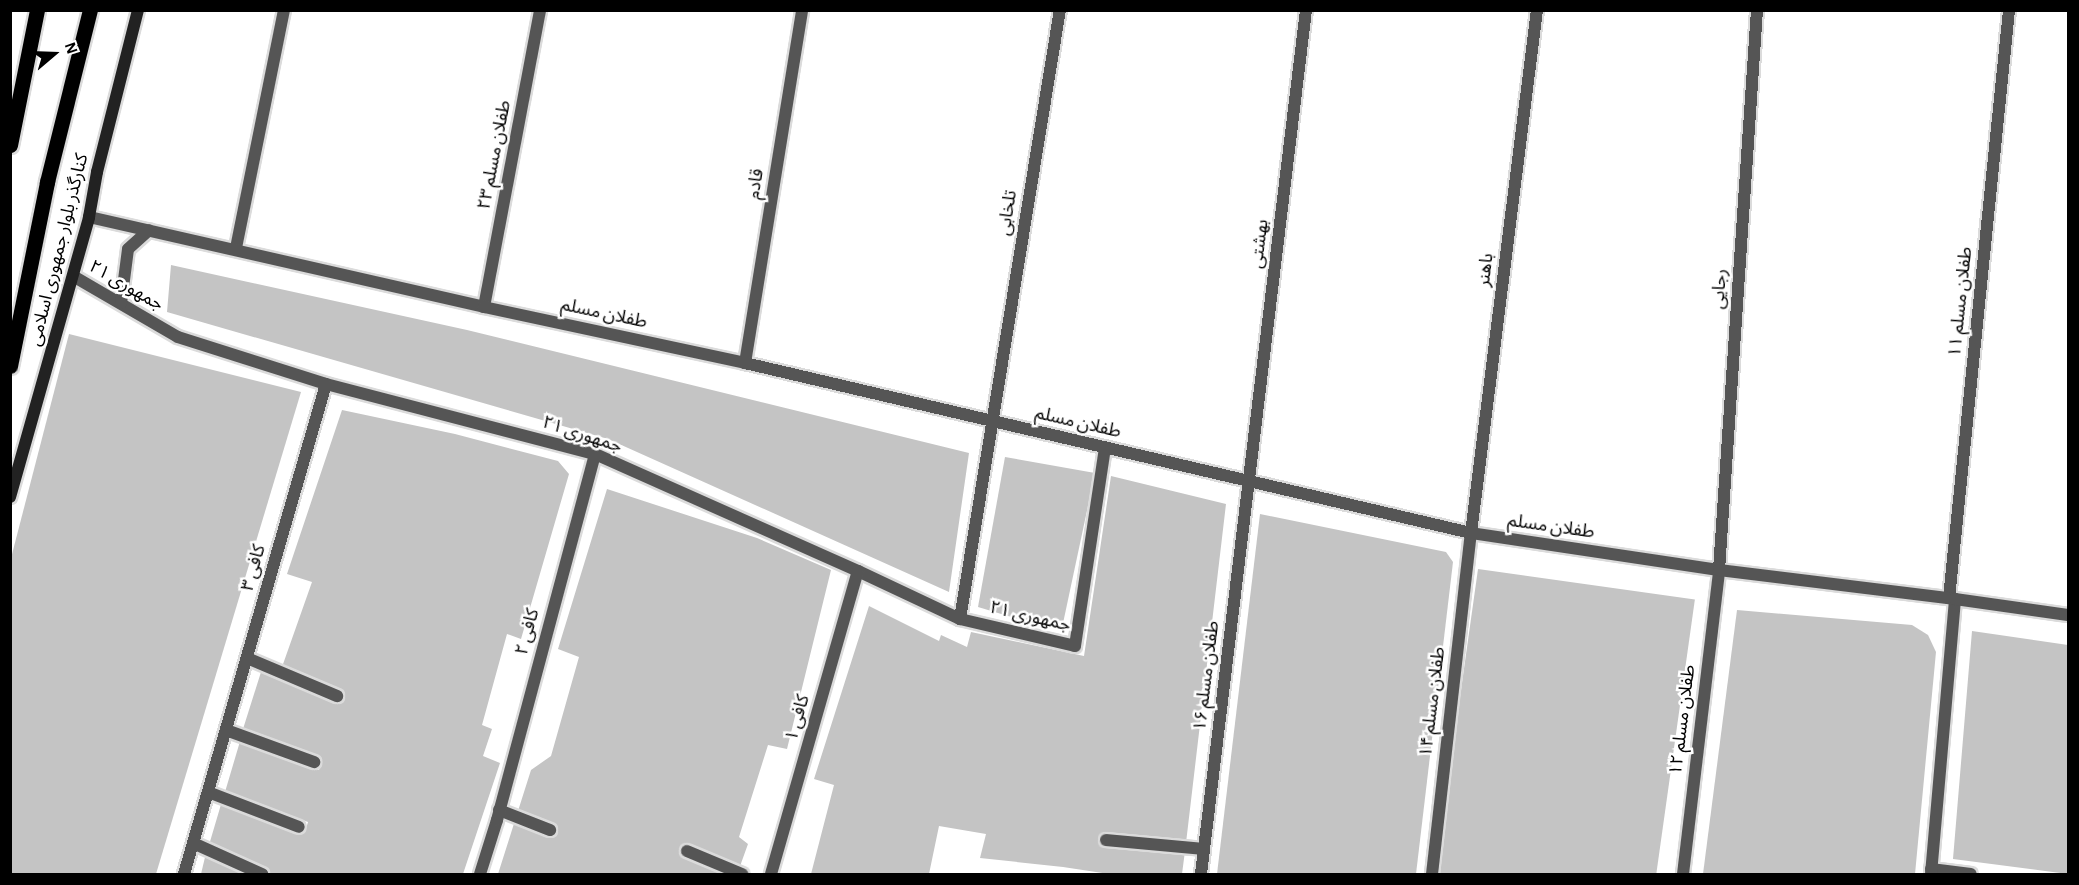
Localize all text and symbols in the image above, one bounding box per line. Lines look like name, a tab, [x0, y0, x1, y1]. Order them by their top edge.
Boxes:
north arrow	[24, 24, 84, 84]
text: N	[62, 40, 80, 56]
street label: طفلان مسلم ۲۳	[474, 98, 516, 212]
street label: کنارگذر بلوار جمهوری اسلامی	[25, 152, 93, 348]
street label: قادم	[743, 167, 769, 201]
street label: تلخابی	[994, 189, 1022, 237]
street label: بهشتی	[1246, 218, 1274, 270]
street label: طفلان مسلم ۱۱	[1944, 246, 1978, 358]
street label: باهنر	[1473, 252, 1499, 288]
street label: جمهوری ۲۱	[85, 256, 167, 316]
street label: رجایی	[1708, 268, 1732, 310]
street label: طفلان مسلم	[559, 294, 649, 334]
street label: طفلان مسلم	[1033, 403, 1123, 443]
street label: جمهوری ۲۱	[539, 412, 625, 458]
street label: طفلان مسلم	[1506, 510, 1596, 544]
street label: کافی ۳	[237, 542, 271, 594]
street label: جمهوری ۲۱	[987, 597, 1073, 637]
street label: کافی ۲	[511, 606, 545, 658]
street label: طفلان مسلم ۱۶	[1190, 620, 1224, 732]
street label: طفلان مسلم ۱۴	[1416, 646, 1450, 758]
street label: طفلان مسلم ۱۲	[1666, 664, 1700, 776]
street label: کافی ۱	[781, 692, 815, 744]

